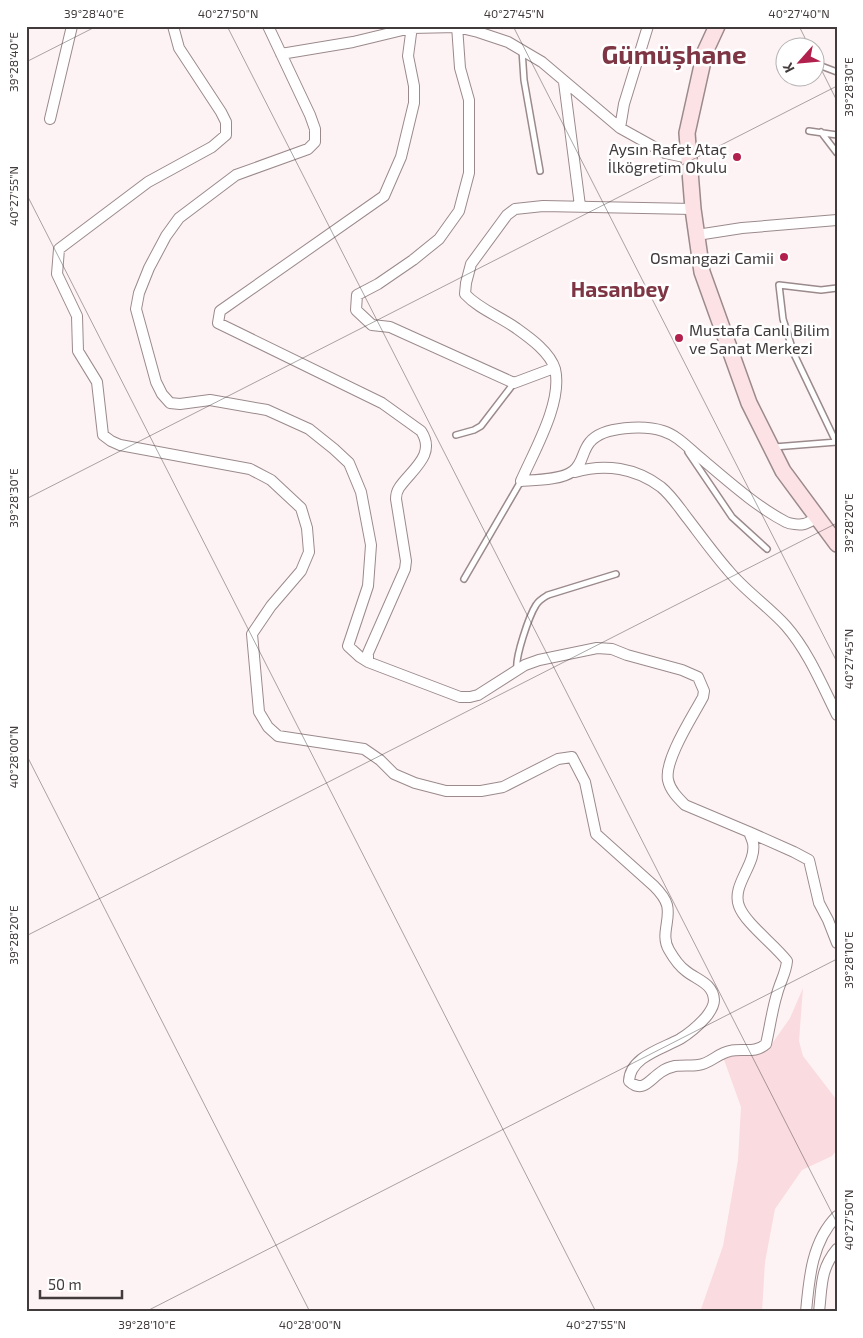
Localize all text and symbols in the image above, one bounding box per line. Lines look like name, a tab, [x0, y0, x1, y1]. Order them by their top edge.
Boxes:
text: 39°28'40"E	[64, 6, 124, 20]
text: 40°27'50"N	[198, 6, 258, 20]
text: 40°27'45"N	[484, 6, 544, 20]
text: 40°27'40"N	[768, 6, 830, 20]
text: 39°28'40"E	[6, 32, 20, 92]
district label: Gümüşhane	[601, 38, 747, 71]
north arrow	[776, 38, 826, 88]
text: 39°28'30"E	[841, 57, 855, 117]
text: K	[778, 60, 798, 76]
place label: Aysın Rafet Ataç İlkögretim Okulu	[608, 139, 727, 176]
marker: Aysın Rafet Ataç İlkögretim Okulu	[731, 151, 743, 163]
text: 40°27'55"N	[6, 166, 20, 226]
place label: Osmangazi Camii	[650, 248, 774, 267]
marker: Osmangazi Camii	[778, 251, 790, 263]
district label: Hasanbey	[571, 276, 669, 302]
place label: Mustafa Canlı Bilim ve Sanat Merkezi	[689, 320, 830, 357]
marker: Mustafa Canlı Bilim ve Sanat Merkezi	[673, 332, 685, 344]
text: 39°28'30"E	[6, 468, 20, 528]
text: 39°28'20"E	[841, 493, 855, 553]
text: 40°27'45"N	[841, 629, 855, 689]
text: 40°28'00"N	[6, 726, 20, 788]
text: 39°28'20"E	[6, 905, 20, 965]
text: 39°28'10"E	[841, 931, 855, 989]
text: 40°27'50"N	[841, 1190, 855, 1250]
scale bar	[40, 1268, 122, 1300]
text: 50 m	[48, 1275, 82, 1293]
text: 39°28'10"E	[118, 1317, 176, 1331]
text: 40°28'00"N	[279, 1317, 341, 1331]
text: 40°27'55"N	[566, 1317, 626, 1331]

